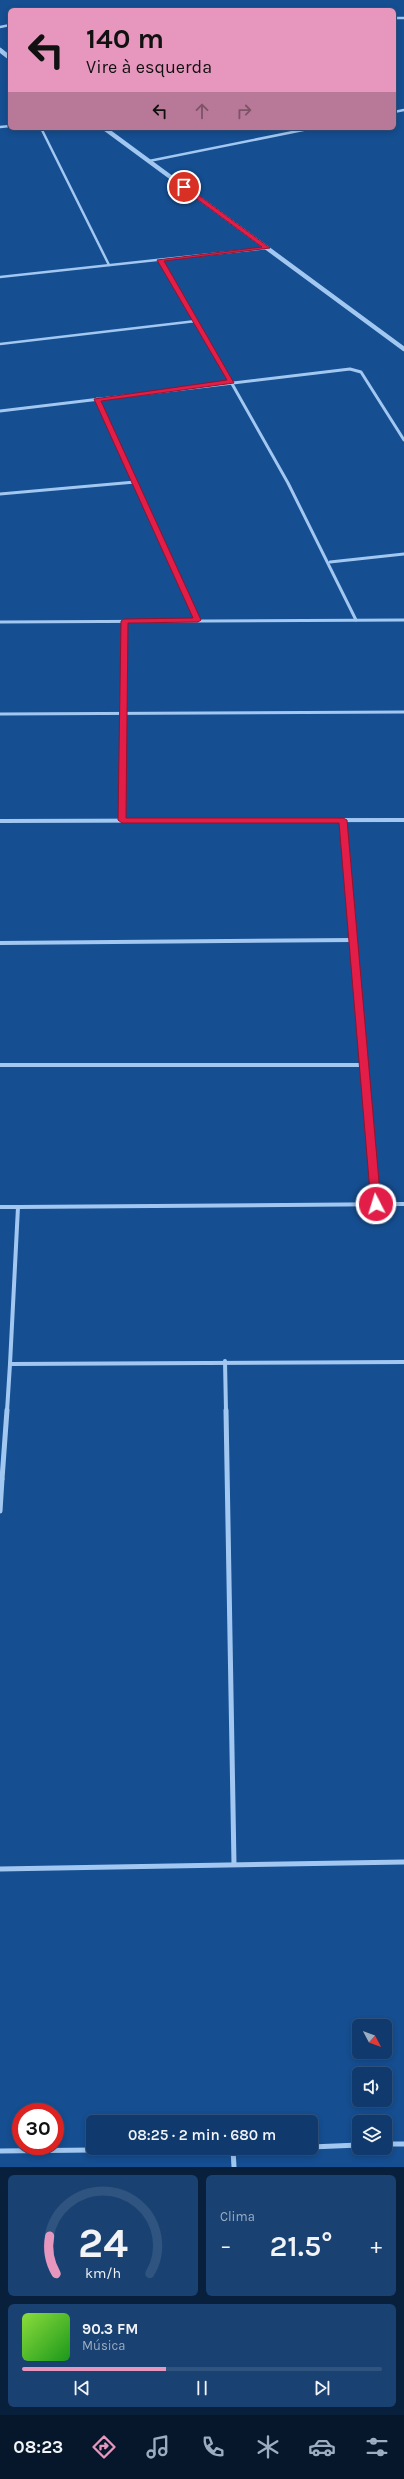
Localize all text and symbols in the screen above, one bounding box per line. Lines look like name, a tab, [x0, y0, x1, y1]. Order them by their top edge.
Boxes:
text: 140 m	[86, 22, 164, 55]
icon: left	[20, 24, 72, 76]
text: Vire à esquerda	[86, 56, 212, 78]
icon: left	[149, 100, 171, 122]
icon: ahead	[191, 100, 213, 122]
icon: right	[233, 100, 255, 122]
pin	[167, 170, 201, 204]
icon: arrive	[173, 176, 195, 198]
position arrow	[355, 1183, 397, 1225]
north arrow	[352, 2019, 392, 2059]
map controls	[352, 2019, 392, 2155]
button: sound	[352, 2067, 392, 2107]
speed limit sign: 30	[12, 2103, 64, 2155]
button: layers	[352, 2115, 392, 2155]
text: 08:25 · 2 min · 680 m	[128, 2126, 276, 2144]
text: Clima	[220, 2209, 255, 2224]
text: 24	[78, 2218, 128, 2266]
text: 21.5°	[269, 2228, 333, 2264]
text: −	[220, 2233, 232, 2259]
text: +	[370, 2233, 382, 2259]
text: km/h	[85, 2264, 121, 2281]
text: 90.3 FM	[82, 2320, 138, 2338]
text: Música	[82, 2338, 125, 2353]
icon: previous	[71, 2377, 93, 2399]
icon: pause	[191, 2377, 213, 2399]
icon: next	[311, 2377, 333, 2399]
icon: directions	[90, 2433, 118, 2461]
icon: music	[144, 2433, 172, 2461]
icon: phone	[199, 2433, 227, 2461]
icon: climate	[254, 2433, 282, 2461]
icon: car	[308, 2433, 336, 2461]
icon: filters	[363, 2433, 391, 2461]
text: 08:23	[13, 2436, 63, 2458]

